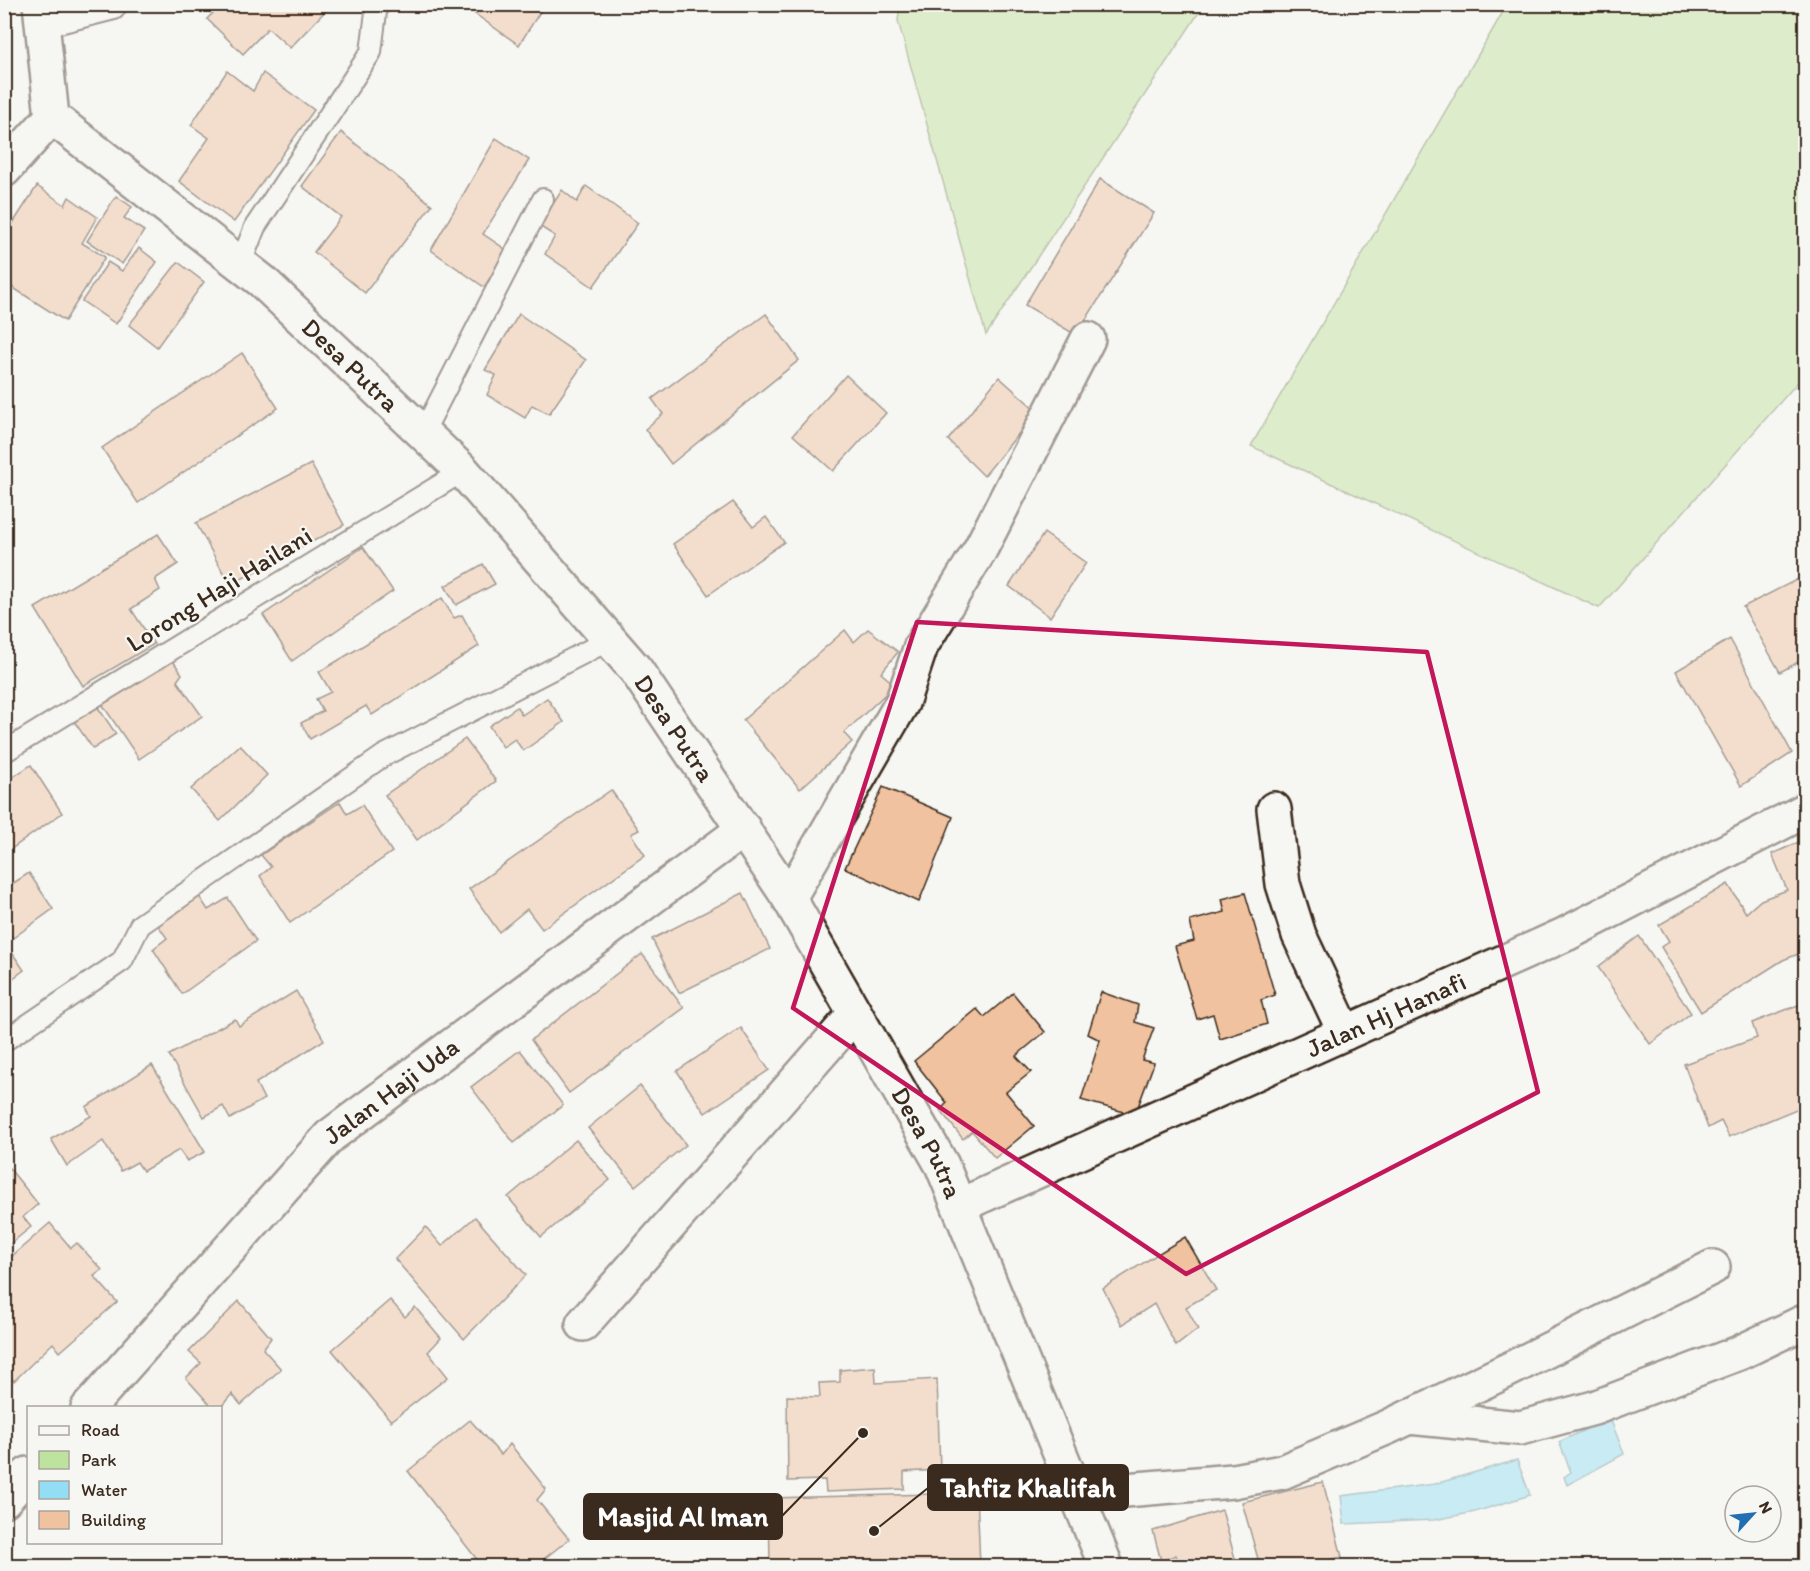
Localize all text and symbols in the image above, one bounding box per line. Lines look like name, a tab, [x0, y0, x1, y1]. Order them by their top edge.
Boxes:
street label: Desa Putra	[295, 311, 407, 419]
street label: Lorong Haji Hailani	[120, 519, 318, 659]
street label: Desa Putra	[627, 668, 723, 788]
street label: Jalan Hj Hanafi	[1301, 965, 1471, 1064]
street label: Jalan Haji Uda	[317, 1030, 465, 1151]
street label: Desa Putra	[884, 1081, 970, 1204]
legend	[27, 1406, 222, 1544]
text: Road	[81, 1419, 120, 1441]
text: Park	[81, 1449, 116, 1471]
callout: Tahfiz Khalifah	[928, 1465, 1128, 1510]
text: Tahfiz Khalifah	[939, 1471, 1116, 1504]
text: Water	[81, 1479, 127, 1501]
north arrow	[1723, 1484, 1783, 1544]
callout: Masjid Al Iman	[584, 1494, 782, 1539]
text: N	[1755, 1498, 1777, 1517]
text: Masjid Al Iman	[598, 1500, 769, 1533]
text: Building	[81, 1509, 147, 1531]

